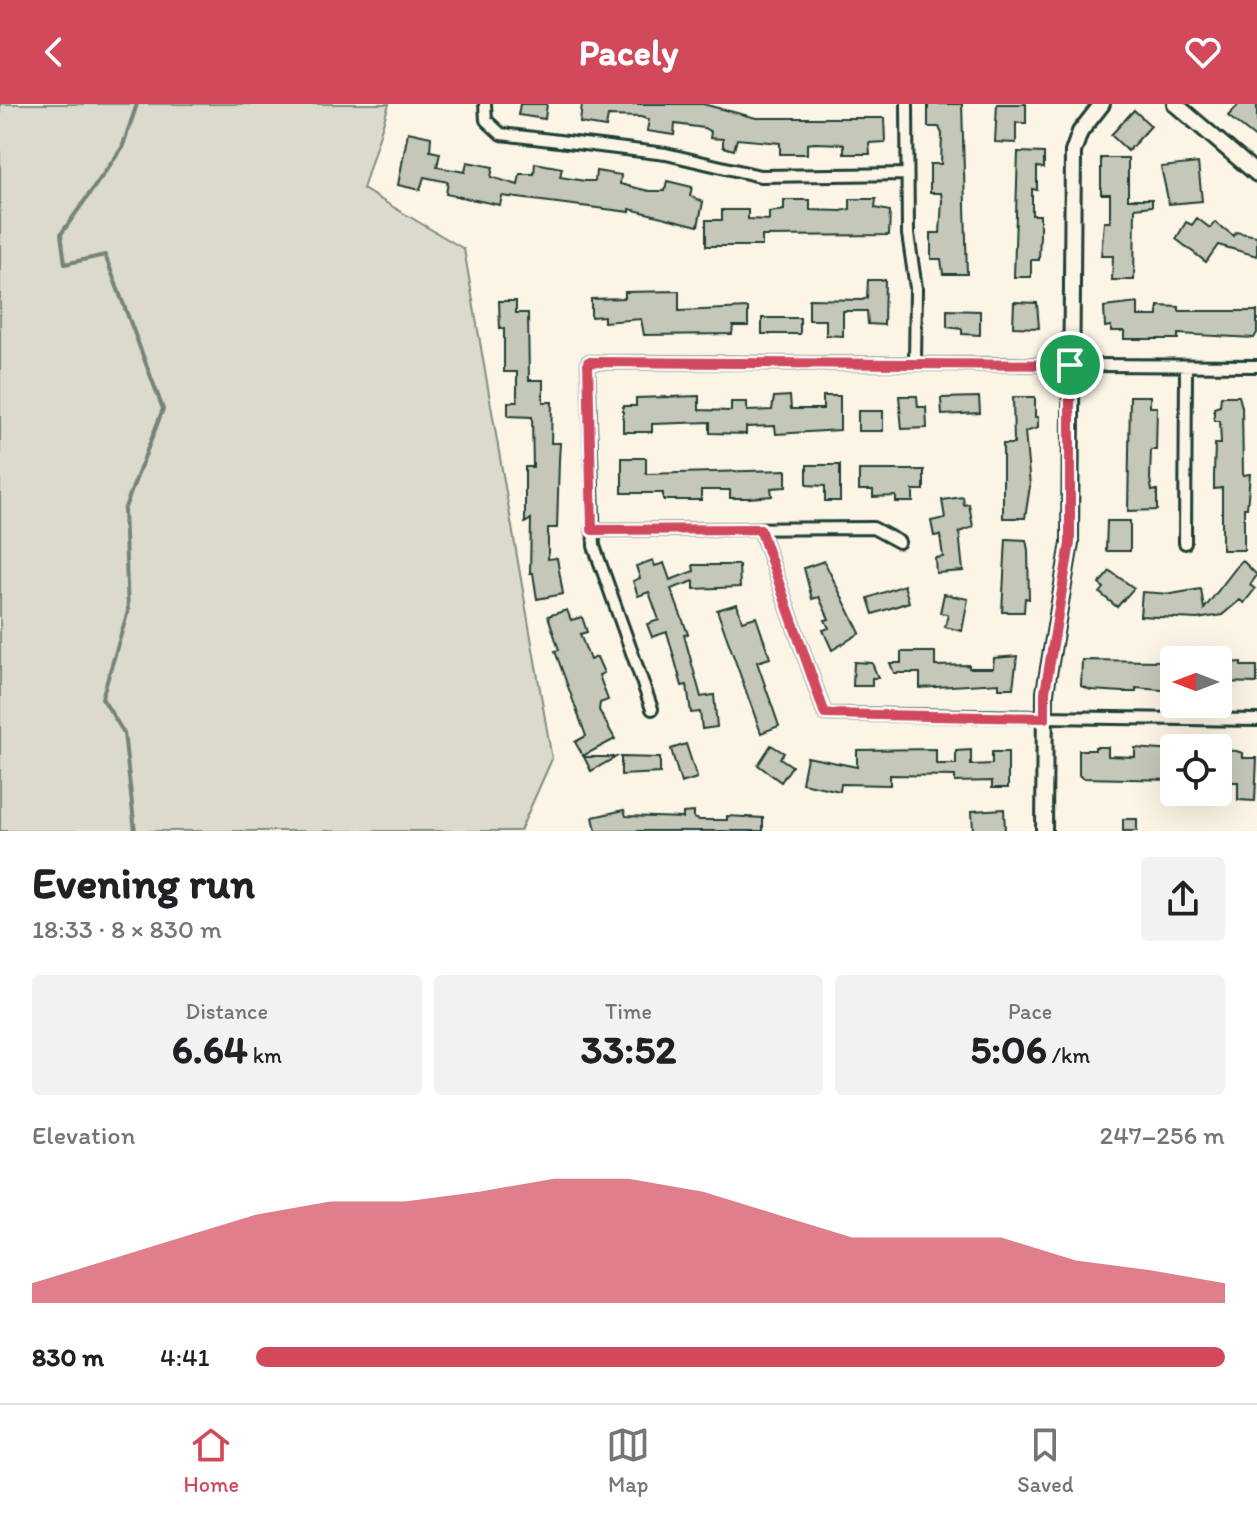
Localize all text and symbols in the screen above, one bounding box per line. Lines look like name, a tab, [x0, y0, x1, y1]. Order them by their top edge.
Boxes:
icon: back	[32, 30, 76, 74]
icon: heart	[1181, 30, 1225, 74]
text: Pacely	[579, 31, 678, 74]
pin	[1036, 331, 1104, 399]
icon: arrive	[1048, 343, 1092, 387]
north arrow	[1160, 646, 1232, 718]
map controls	[1160, 646, 1232, 806]
button: locate	[1160, 734, 1232, 806]
text: Evening run	[32, 856, 255, 909]
button: share	[1141, 857, 1225, 941]
text: 18:33 · 8 × 830 m	[32, 913, 222, 945]
text: Distance	[186, 998, 268, 1025]
text: Time	[605, 998, 652, 1025]
text: Pace	[1008, 998, 1052, 1025]
text: 6.64	[172, 1025, 248, 1073]
text: 33:52	[581, 1025, 676, 1073]
text: 5:06	[970, 1025, 1047, 1073]
text: km	[248, 1042, 282, 1069]
text: /km	[1047, 1042, 1090, 1069]
text: Elevation	[32, 1119, 135, 1151]
text: 247–256 m	[1099, 1119, 1225, 1151]
text: 830 m	[32, 1341, 104, 1373]
text: 4:41	[160, 1341, 210, 1373]
tab: Home	[184, 1423, 239, 1498]
tab: Map	[606, 1423, 650, 1498]
tab: Saved	[1017, 1423, 1073, 1498]

